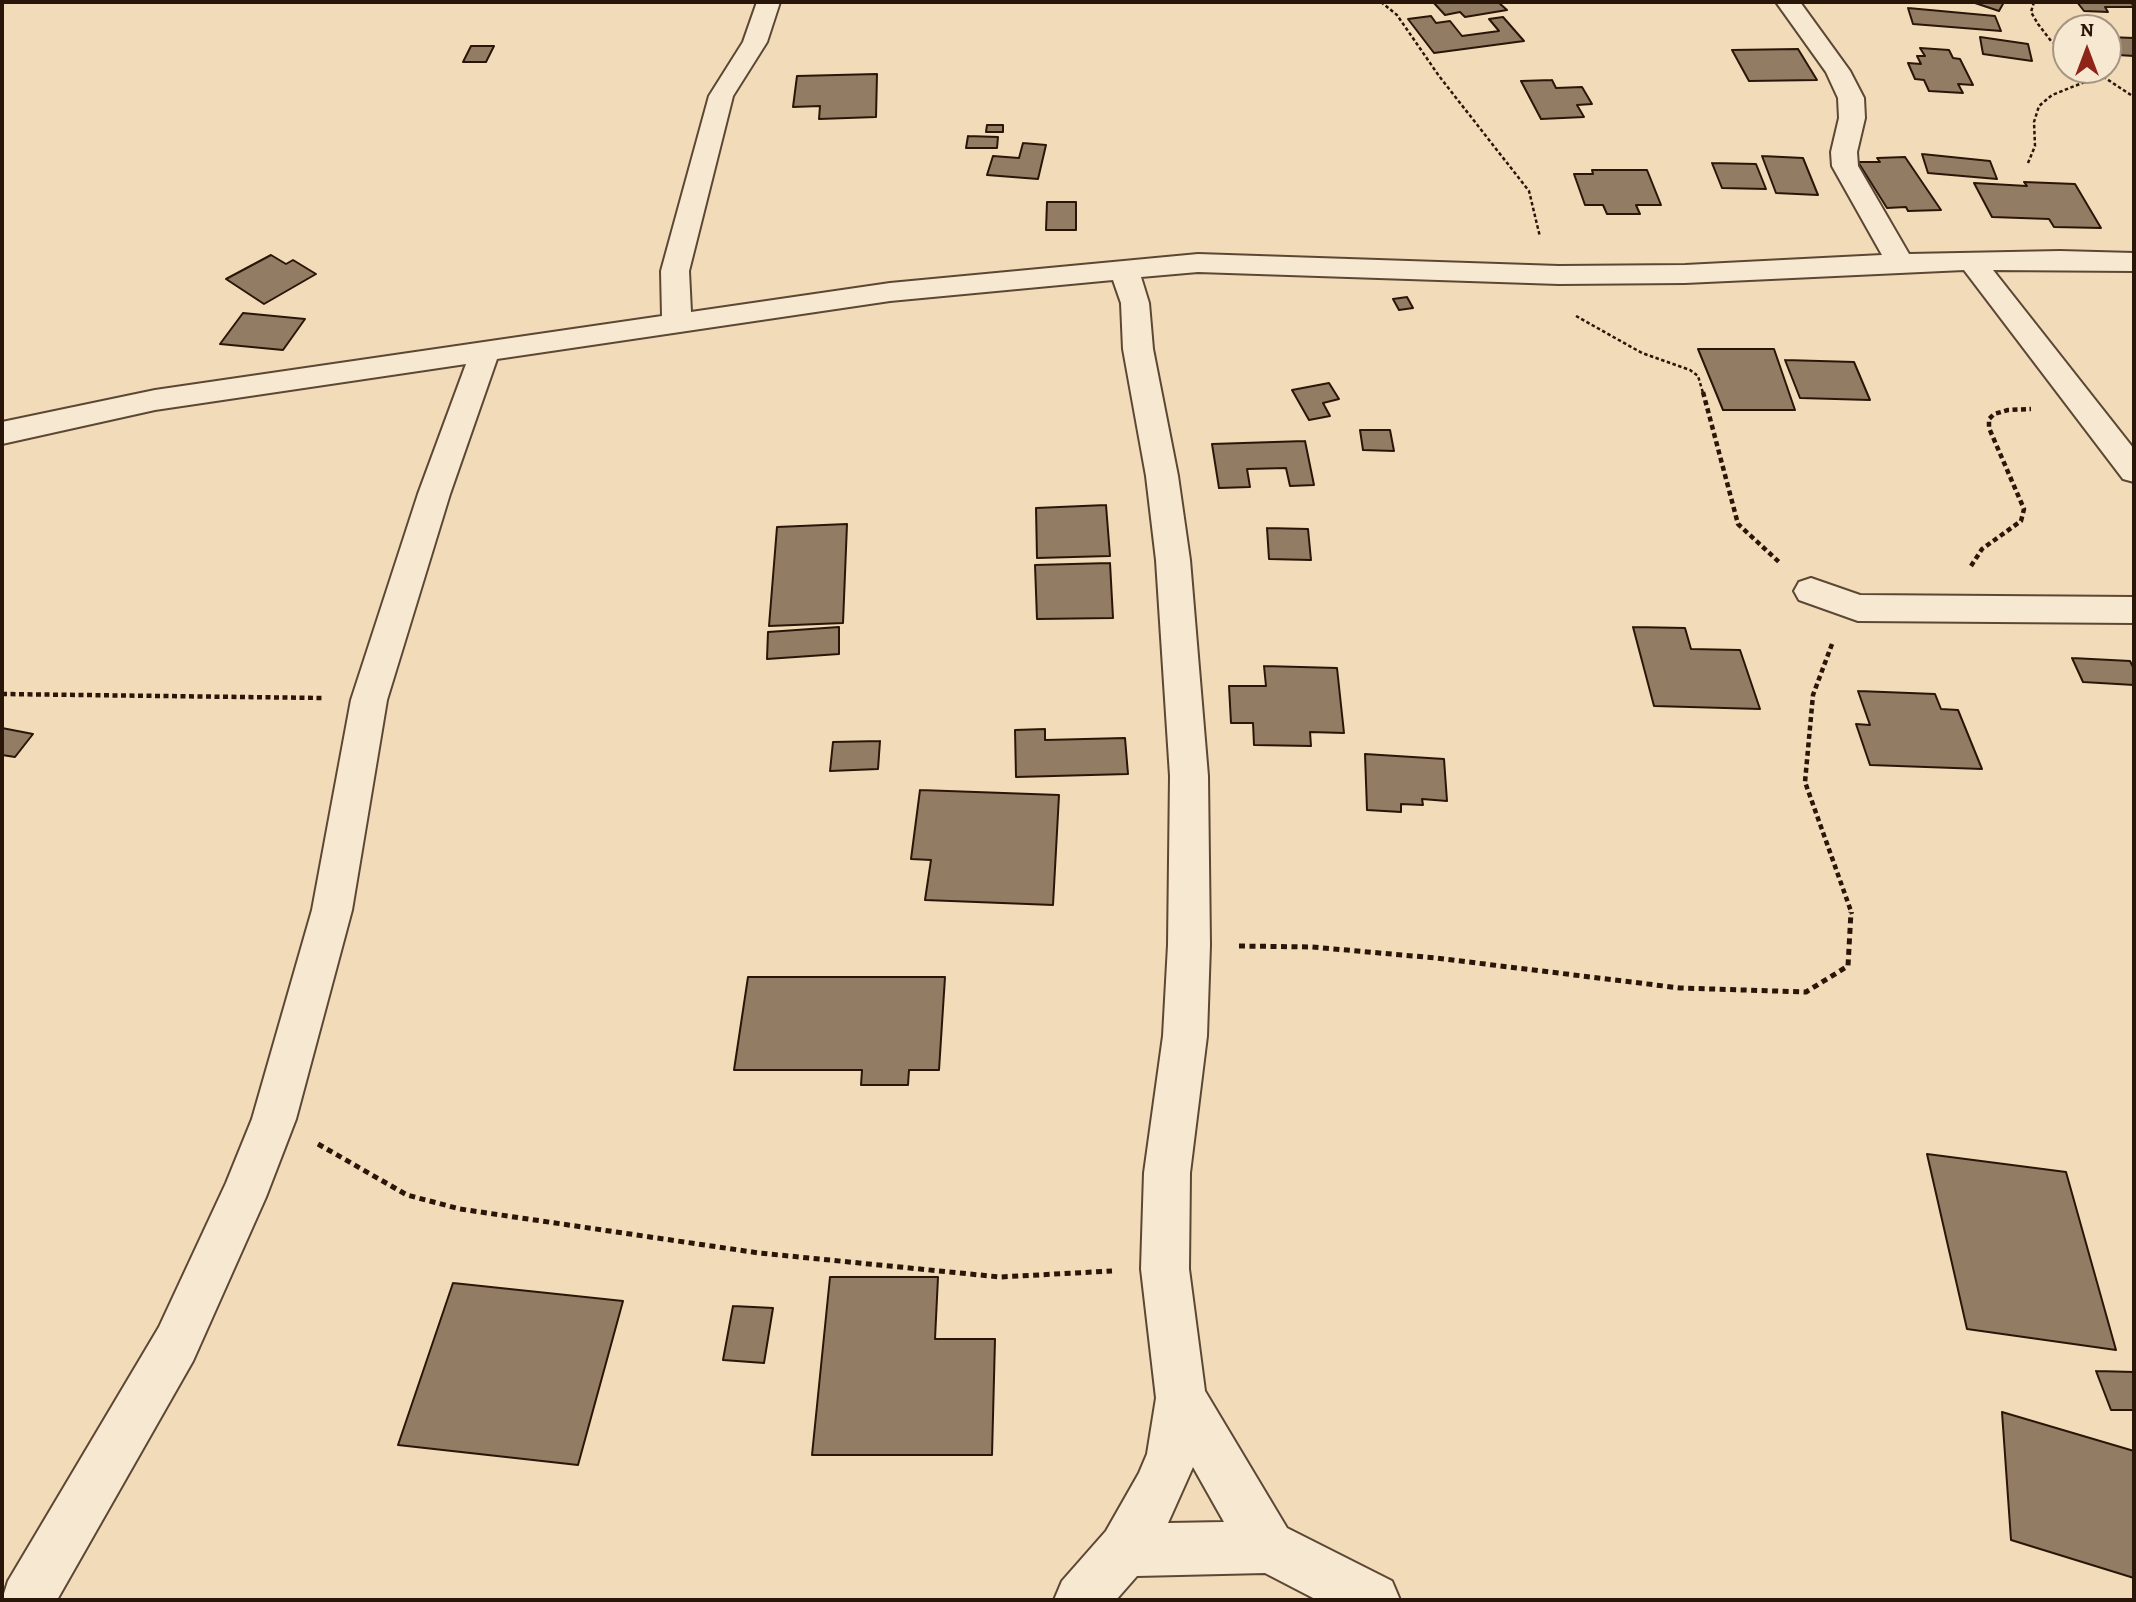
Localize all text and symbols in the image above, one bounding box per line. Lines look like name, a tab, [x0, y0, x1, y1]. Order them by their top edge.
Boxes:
north arrow	[2052, 14, 2122, 84]
text: N	[2080, 17, 2094, 43]

